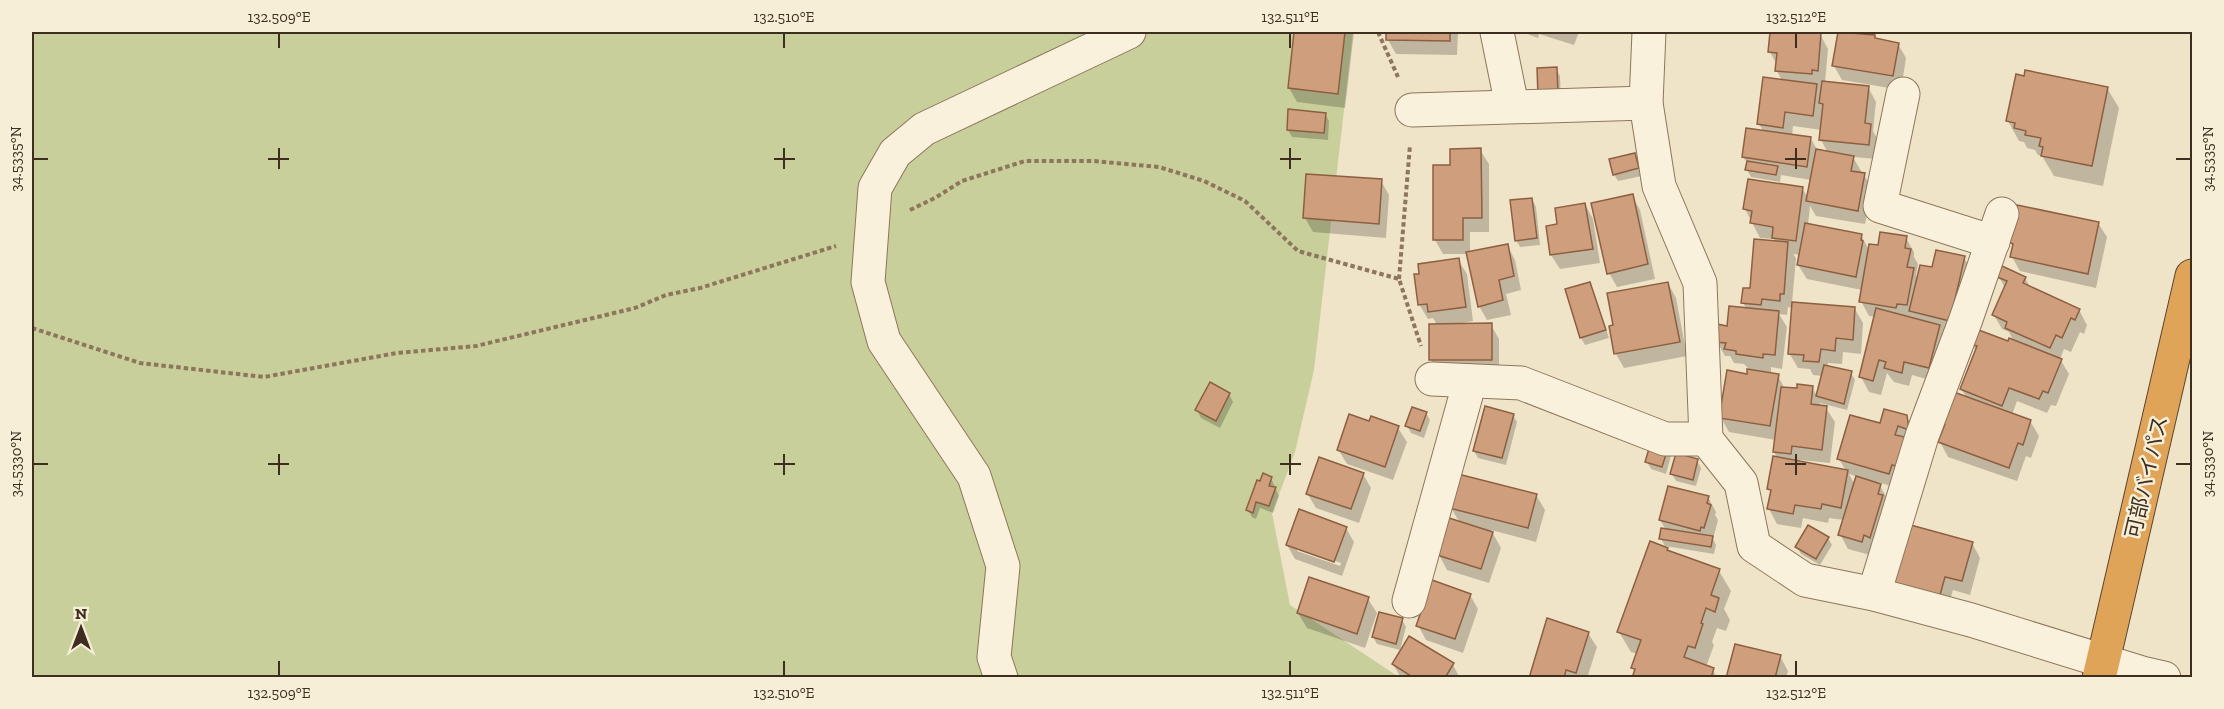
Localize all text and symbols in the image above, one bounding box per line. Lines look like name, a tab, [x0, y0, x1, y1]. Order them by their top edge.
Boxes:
text: 132.509°E	[247, 8, 311, 26]
text: 132.510°E	[754, 8, 815, 26]
text: 132.511°E	[1261, 8, 1319, 26]
text: 132.512°E	[1766, 8, 1826, 26]
text: 34.5335°N	[7, 126, 25, 192]
text: 34.5335°N	[2199, 126, 2217, 192]
street label: 可部バイパス	[2120, 413, 2172, 541]
text: 34.5330°N	[7, 431, 25, 497]
text: 34.5330°N	[2199, 431, 2217, 497]
north arrow	[51, 598, 111, 658]
text: N	[75, 604, 87, 623]
text: 132.509°E	[247, 684, 311, 702]
text: 132.510°E	[754, 684, 815, 702]
text: 132.511°E	[1261, 684, 1319, 702]
text: 132.512°E	[1766, 684, 1826, 702]

